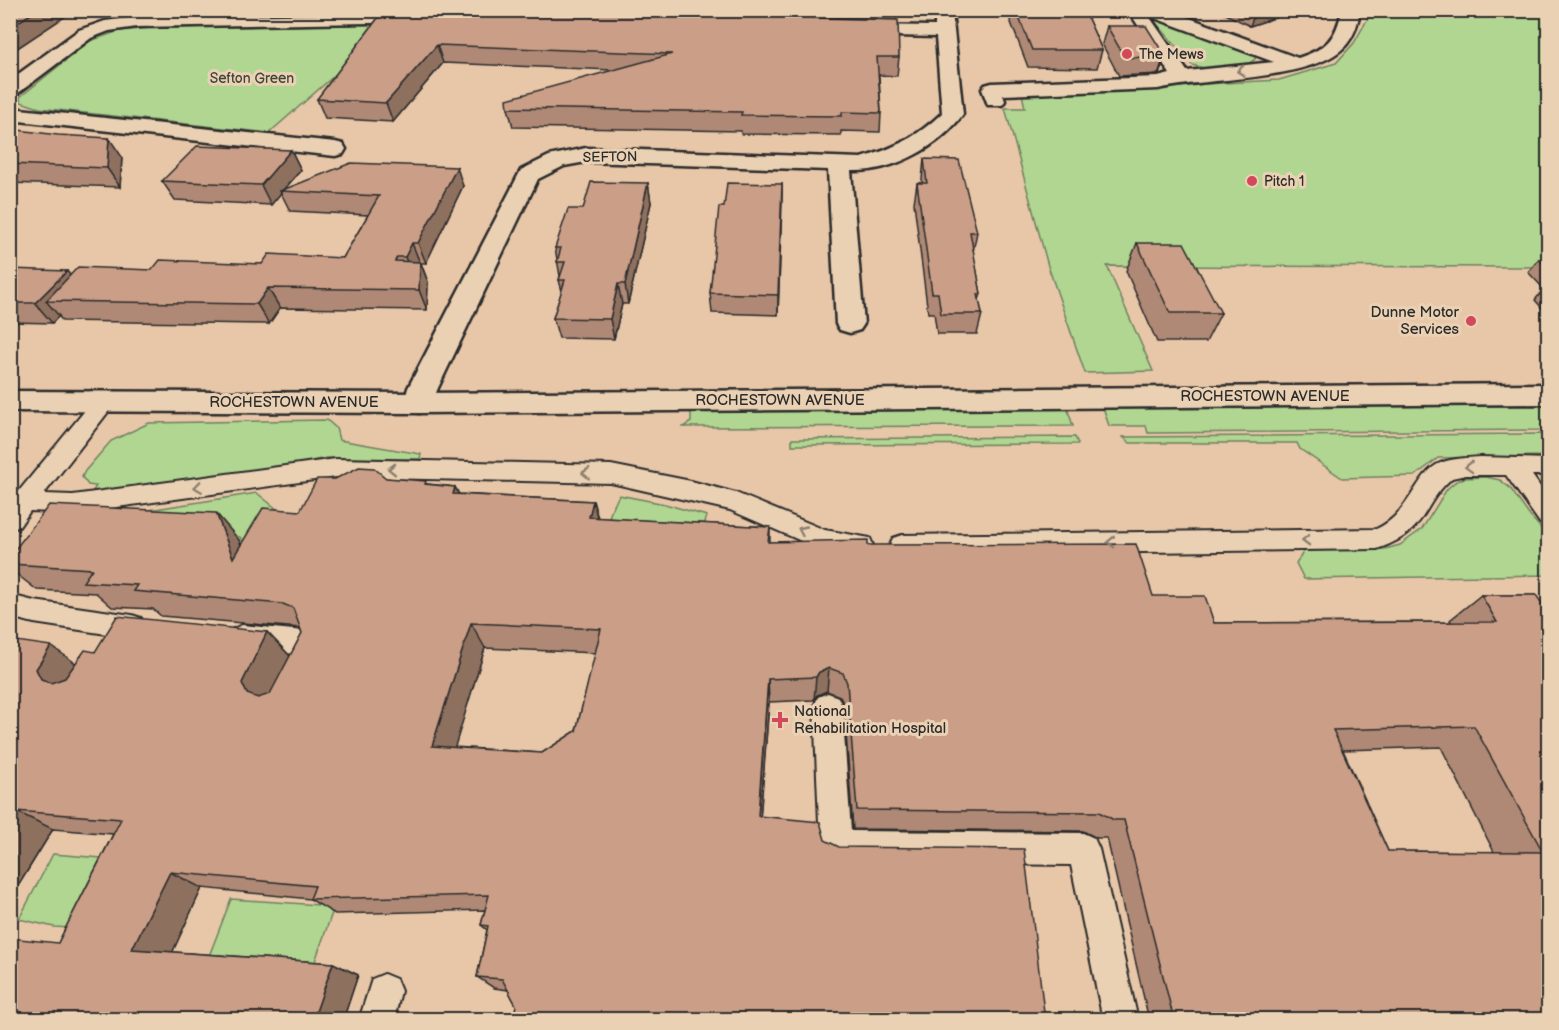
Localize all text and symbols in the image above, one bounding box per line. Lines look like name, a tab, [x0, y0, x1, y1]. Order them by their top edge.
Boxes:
place label: The Mews	[1139, 46, 1204, 63]
marker: The Mews	[1120, 47, 1134, 61]
one-way arrow	[1236, 64, 1245, 77]
park label: Sefton Green	[210, 70, 294, 87]
street label: SEFTON	[582, 148, 638, 166]
place label: Pitch 1	[1264, 173, 1304, 190]
marker: Pitch 1	[1245, 174, 1259, 188]
place label: Dunne Motor Services	[1370, 303, 1460, 339]
marker: Dunne Motor Services	[1464, 314, 1478, 328]
street label: ROCHESTOWN AVENUE	[1180, 387, 1350, 406]
street label: ROCHESTOWN AVENUE	[695, 391, 865, 410]
street label: ROCHESTOWN AVENUE	[209, 393, 379, 412]
one-way arrow	[1465, 461, 1474, 473]
one-way arrow	[387, 462, 396, 475]
one-way arrow	[582, 466, 591, 479]
one-way arrow	[193, 480, 202, 493]
one-way arrow	[798, 526, 809, 538]
one-way arrow	[1302, 534, 1311, 546]
one-way arrow	[1107, 536, 1116, 548]
place label: National Rehabilitation Hospital	[794, 702, 946, 738]
marker: National Rehabilitation Hospital	[771, 711, 789, 729]

